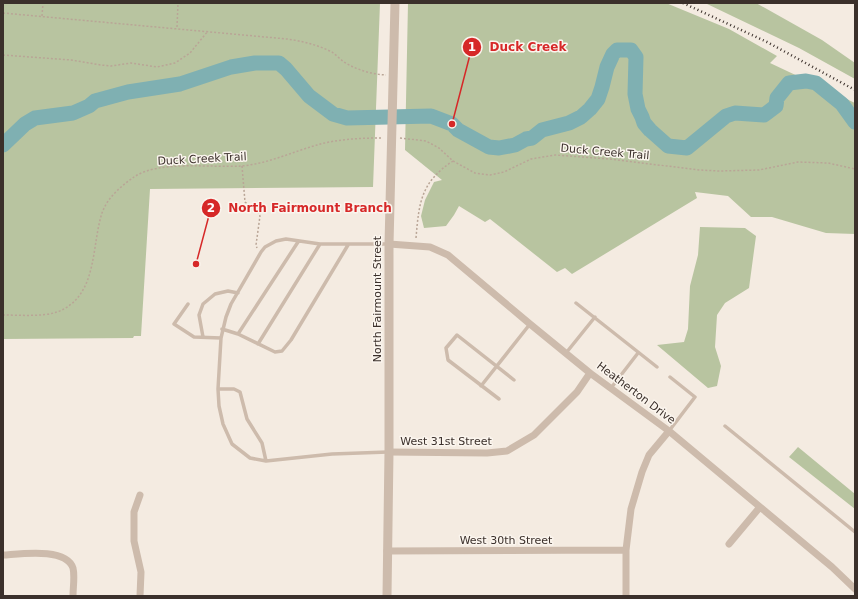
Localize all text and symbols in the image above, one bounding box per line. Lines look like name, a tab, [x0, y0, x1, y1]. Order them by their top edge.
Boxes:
callout: Duck Creek	[462, 35, 575, 59]
text: 1	[468, 40, 476, 54]
text: Duck Creek	[490, 40, 567, 54]
street label: Duck Creek Trail	[560, 142, 650, 162]
street label: Duck Creek Trail	[157, 150, 247, 168]
callout: North Fairmount Branch	[201, 196, 400, 220]
text: 2	[207, 201, 215, 215]
text: North Fairmount Branch	[228, 201, 392, 215]
street label: North Fairmount Street	[371, 235, 384, 362]
street label: Heatherton Drive	[594, 359, 678, 427]
street label: West 31st Street	[400, 435, 492, 448]
street label: West 30th Street	[460, 534, 553, 547]

